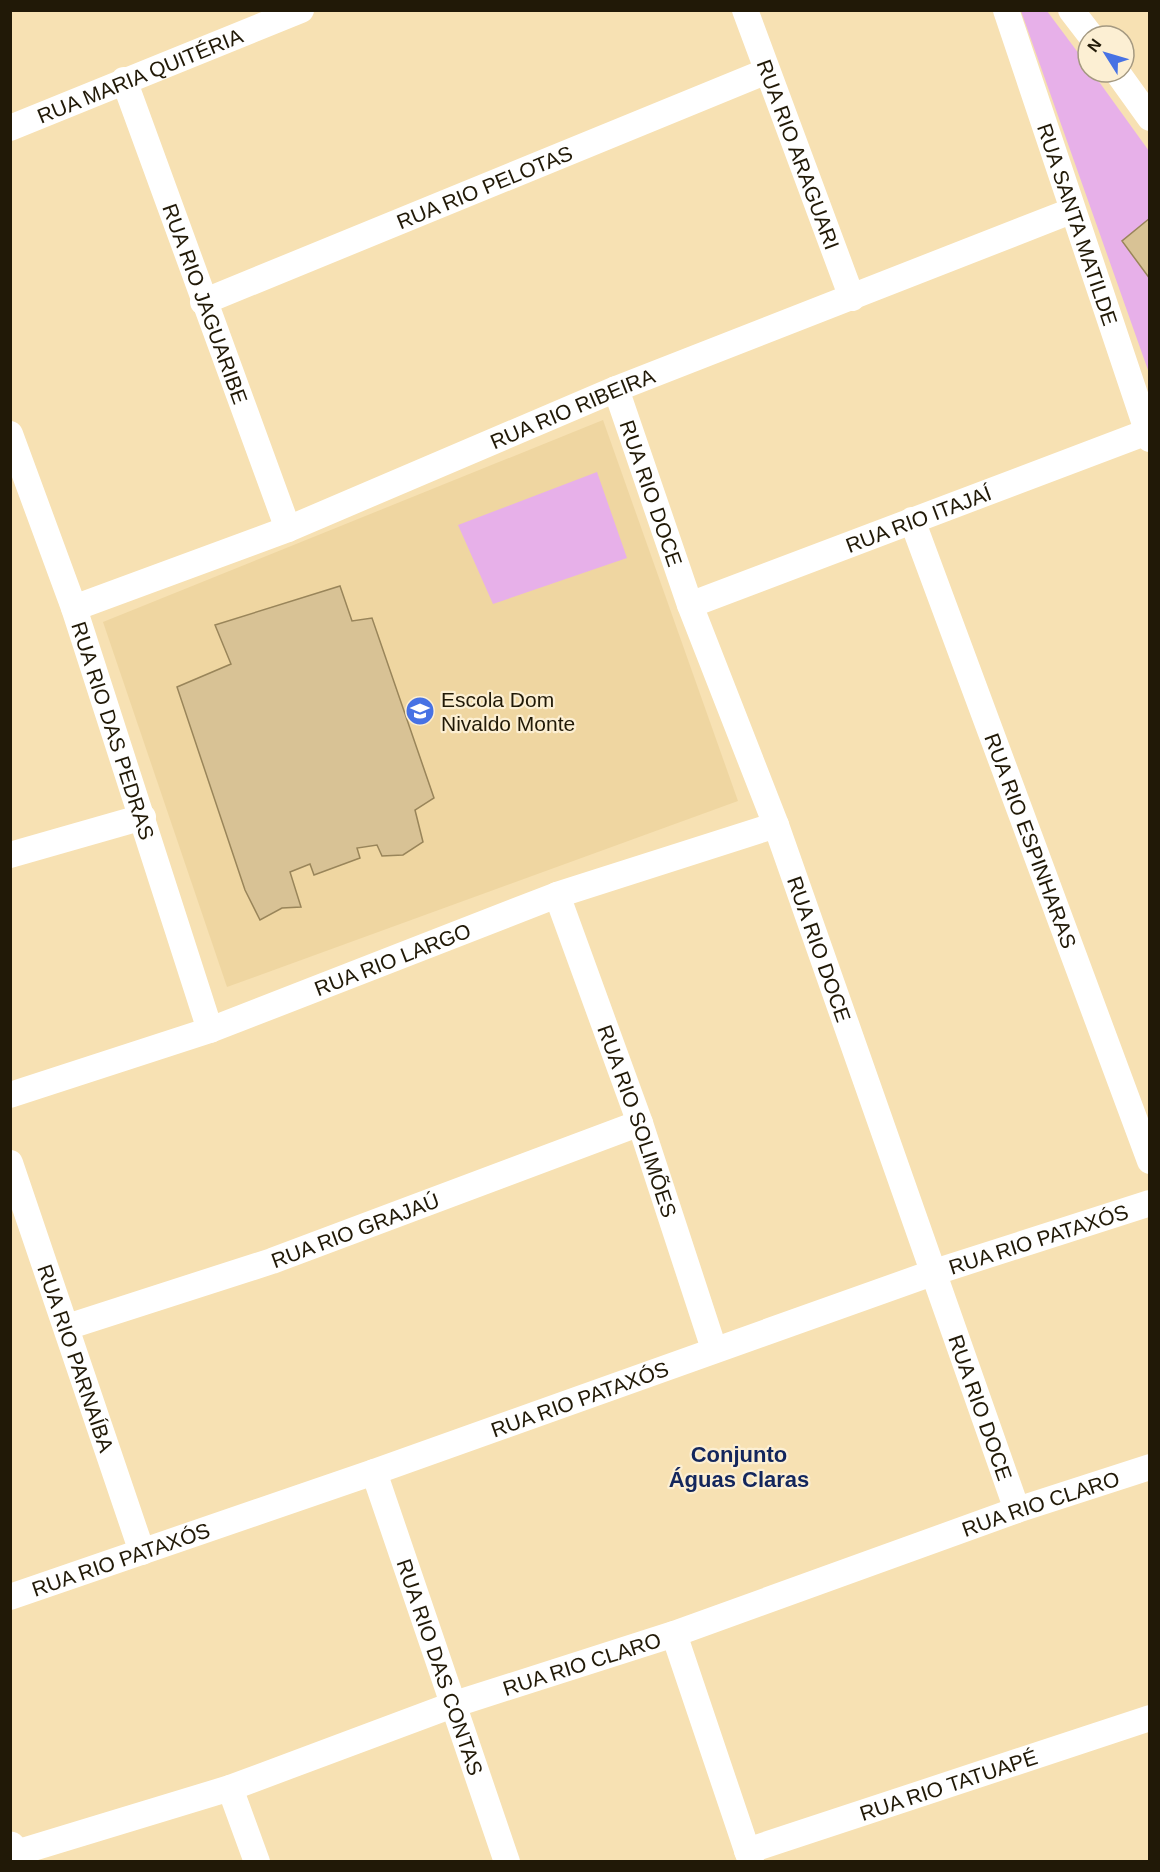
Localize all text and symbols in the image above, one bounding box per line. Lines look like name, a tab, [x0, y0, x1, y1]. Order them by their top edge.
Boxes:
street label: RUA MARIA QUITÉRIA	[34, 23, 246, 127]
north arrow	[1076, 24, 1136, 84]
text: N	[1084, 36, 1105, 55]
street label: RUA RIO ARAGUARI	[753, 56, 844, 252]
street label: RUA SANTA MATILDE	[1033, 120, 1123, 328]
street label: RUA RIO PELOTAS	[393, 141, 575, 233]
street label: RUA RIO JAGUARIBE	[159, 200, 253, 407]
street label: RUA RIO RIBEIRA	[486, 364, 658, 453]
street label: RUA RIO DOCE	[616, 417, 687, 569]
street label: RUA RIO ITAJAÍ	[842, 481, 994, 557]
street label: RUA RIO DAS PEDRAS	[68, 619, 159, 842]
place label: Escola Dom Nivaldo Monte	[441, 688, 575, 735]
school or university icon: Escola Dom Nivaldo Monte	[404, 695, 436, 727]
street label: RUA RIO ESPINHARAS	[981, 730, 1081, 951]
street label: RUA RIO DOCE	[783, 873, 856, 1025]
street label: RUA RIO LARGO	[311, 918, 474, 1000]
street label: RUA RIO SOLIMÕES	[594, 1022, 682, 1220]
street label: RUA RIO GRAJAÚ	[268, 1188, 442, 1272]
street label: RUA RIO PATAXÓS	[946, 1199, 1131, 1278]
street label: RUA RIO PARNAÍBA	[34, 1261, 119, 1455]
street label: RUA RIO DOCE	[945, 1332, 1017, 1483]
street label: RUA RIO PATAXÓS	[488, 1357, 671, 1441]
district label: Conjunto Águas Claras	[669, 1442, 809, 1492]
street label: RUA RIO CLARO	[959, 1466, 1122, 1541]
street label: RUA RIO PATAXÓS	[29, 1518, 213, 1600]
street label: RUA RIO DAS CONTAS	[393, 1556, 488, 1778]
street label: RUA RIO CLARO	[500, 1627, 664, 1700]
street label: RUA RIO TATUAPÉ	[857, 1745, 1040, 1825]

